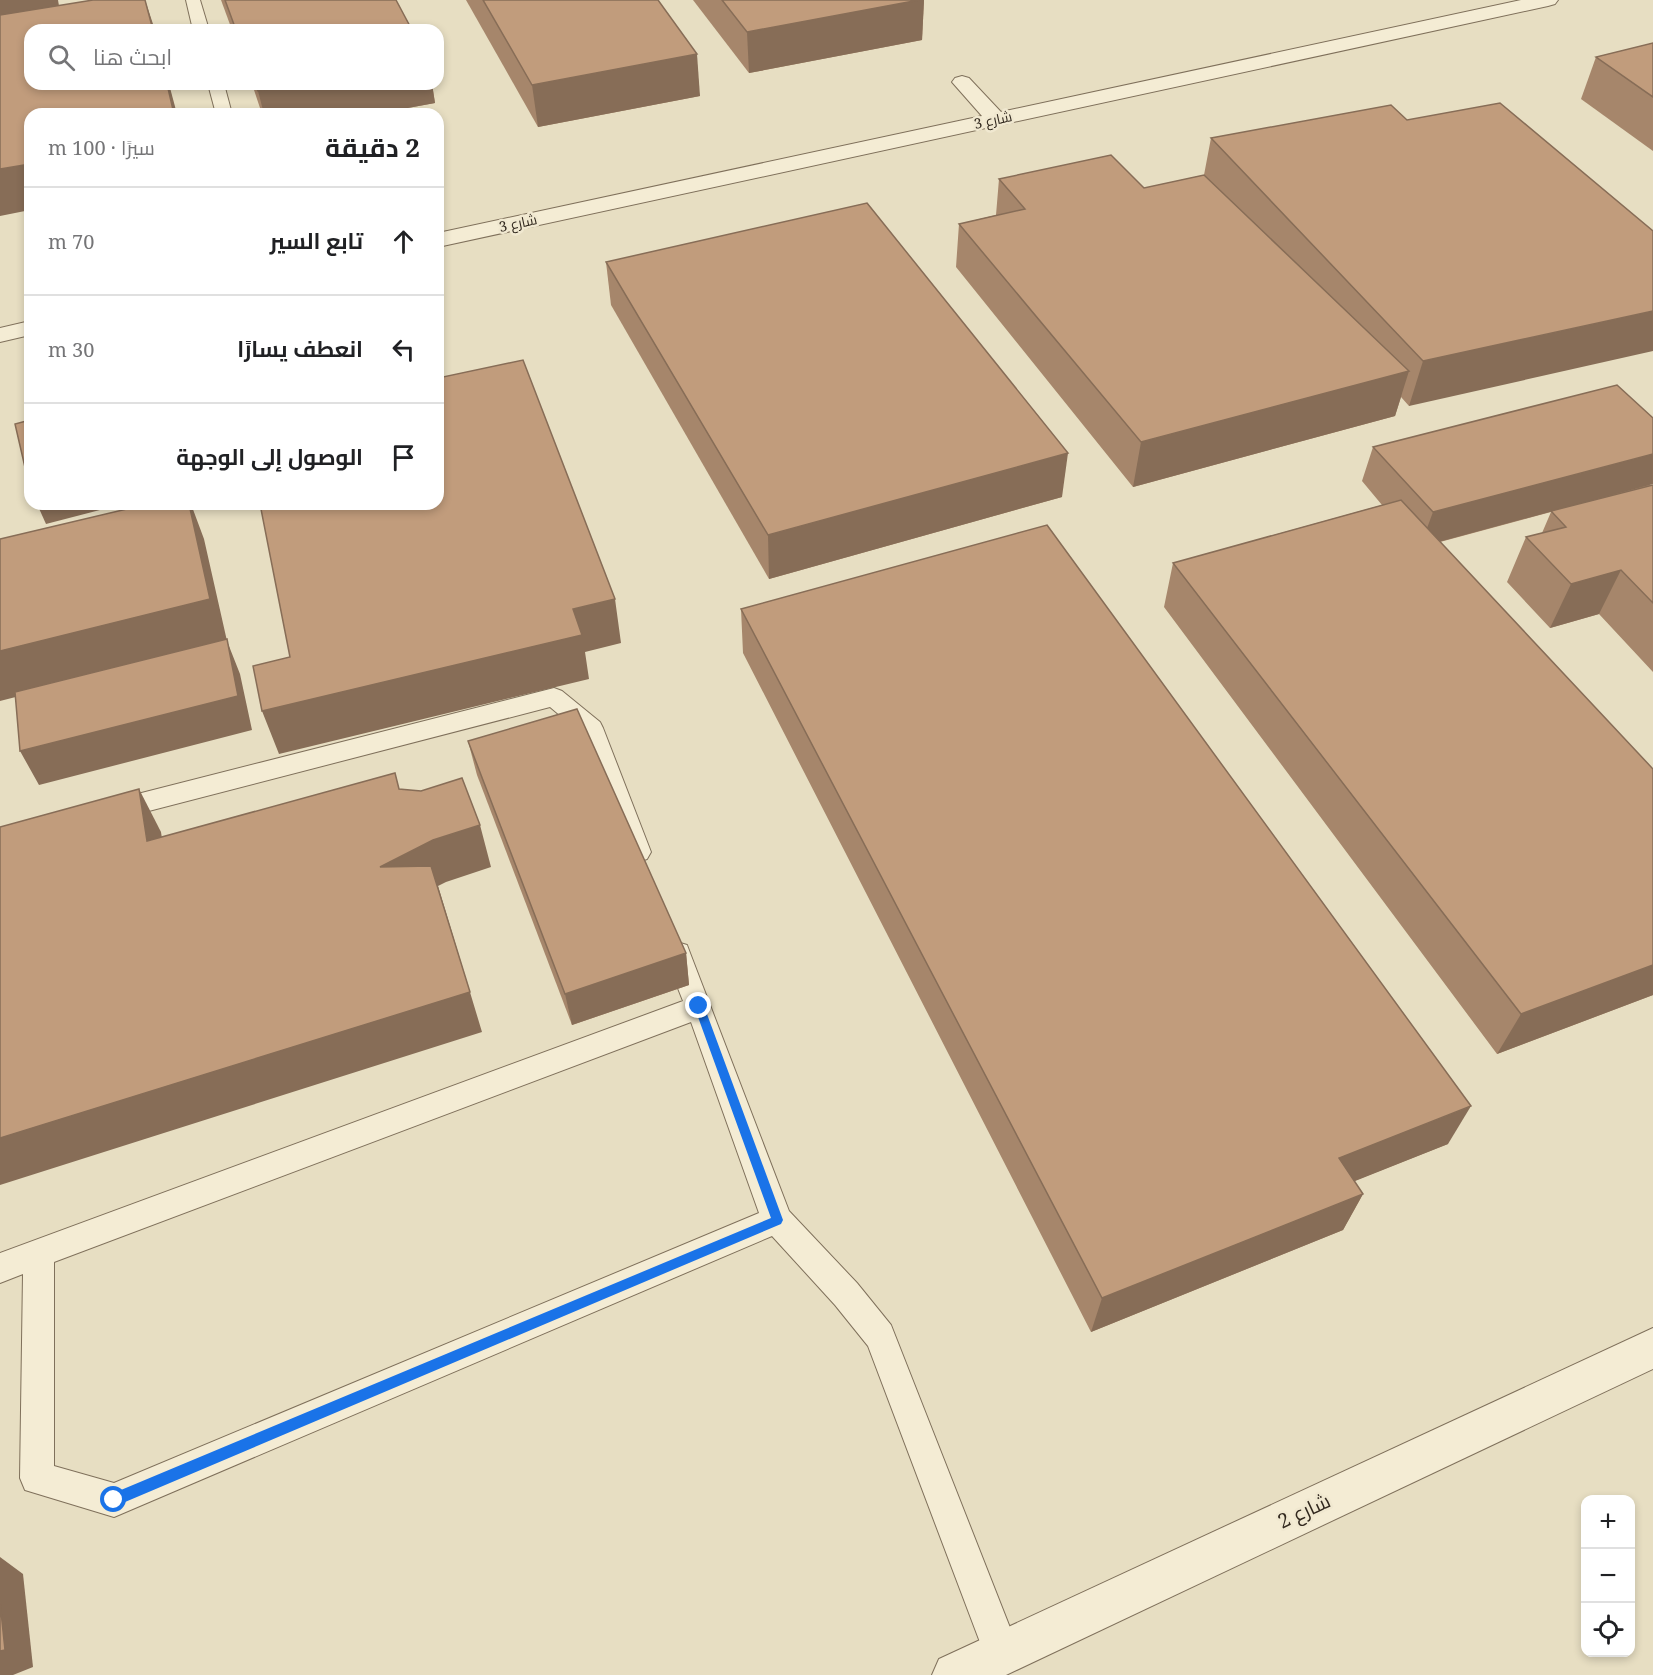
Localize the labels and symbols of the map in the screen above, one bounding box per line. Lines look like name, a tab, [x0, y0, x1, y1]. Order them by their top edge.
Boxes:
street label: شارع 3	[972, 106, 1014, 133]
street label: شارع 3	[497, 209, 539, 236]
route end	[685, 992, 711, 1018]
route start	[100, 1486, 126, 1512]
street label: شارع 2	[1273, 1487, 1335, 1535]

